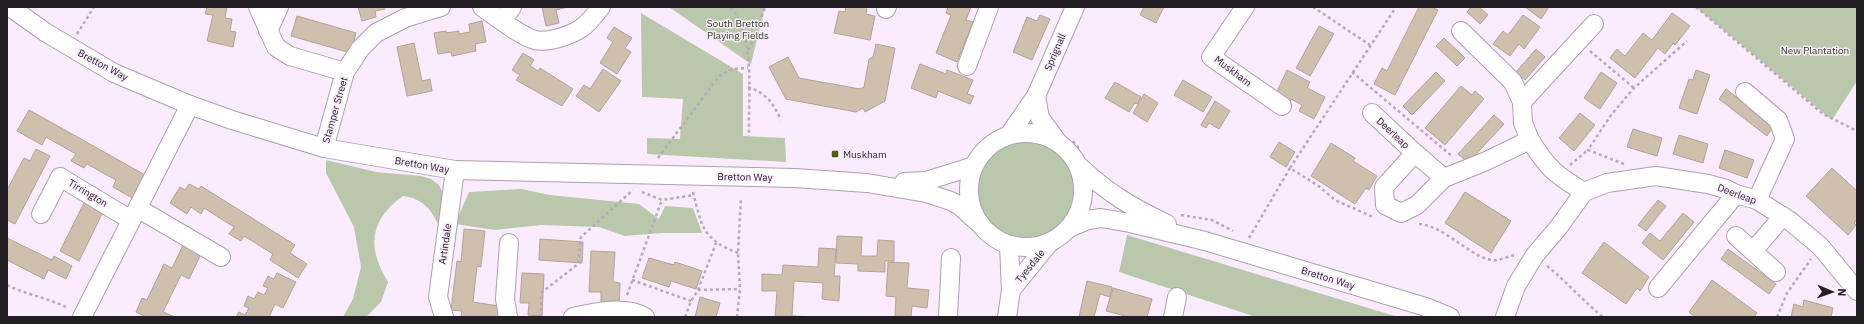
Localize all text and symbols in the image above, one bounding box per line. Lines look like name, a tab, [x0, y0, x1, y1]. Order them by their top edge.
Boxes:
park label: South Bretton Playing Fields	[707, 17, 769, 42]
street label: Sprignall	[1041, 31, 1069, 73]
park label: New Plantation	[1781, 44, 1849, 57]
street label: Bretton Way	[76, 46, 130, 84]
street label: Muskham	[1212, 53, 1254, 89]
street label: Stamper Street	[319, 75, 351, 145]
street label: Deerleap	[1374, 114, 1412, 152]
place label: Muskham	[843, 148, 887, 161]
marker: Muskham	[830, 149, 840, 159]
street label: Bretton Way	[394, 154, 450, 176]
street label: Bretton Way	[717, 170, 773, 184]
street label: Tirrington	[66, 176, 110, 210]
street label: Deerleap	[1716, 181, 1759, 207]
street label: Artindale	[436, 222, 454, 265]
street label: Tyesdale	[1012, 246, 1048, 286]
street label: Bretton Way	[1300, 264, 1356, 292]
north arrow	[1812, 272, 1852, 312]
text: N	[1835, 288, 1849, 297]

